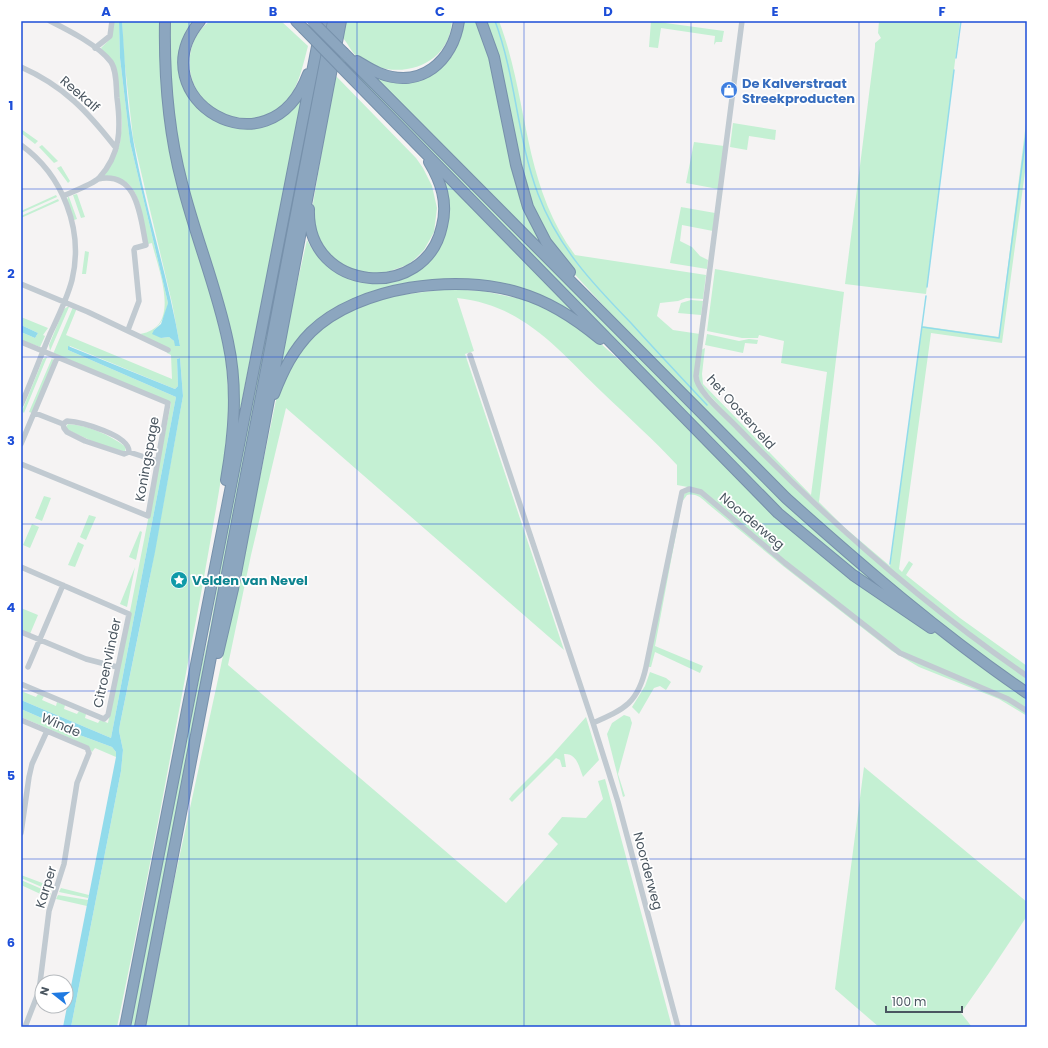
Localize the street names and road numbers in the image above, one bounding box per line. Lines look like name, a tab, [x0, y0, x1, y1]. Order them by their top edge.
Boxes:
street label: Reekalf	[56, 71, 104, 117]
street label: het Oosterveld	[702, 370, 780, 454]
street label: Koningspage	[130, 415, 164, 503]
street label: Noorderweg	[715, 488, 789, 554]
street label: Citroenvlinder	[88, 616, 126, 710]
street label: Winde	[38, 708, 84, 742]
street label: Noorderweg	[628, 830, 668, 912]
street label: Karper	[31, 863, 61, 910]

